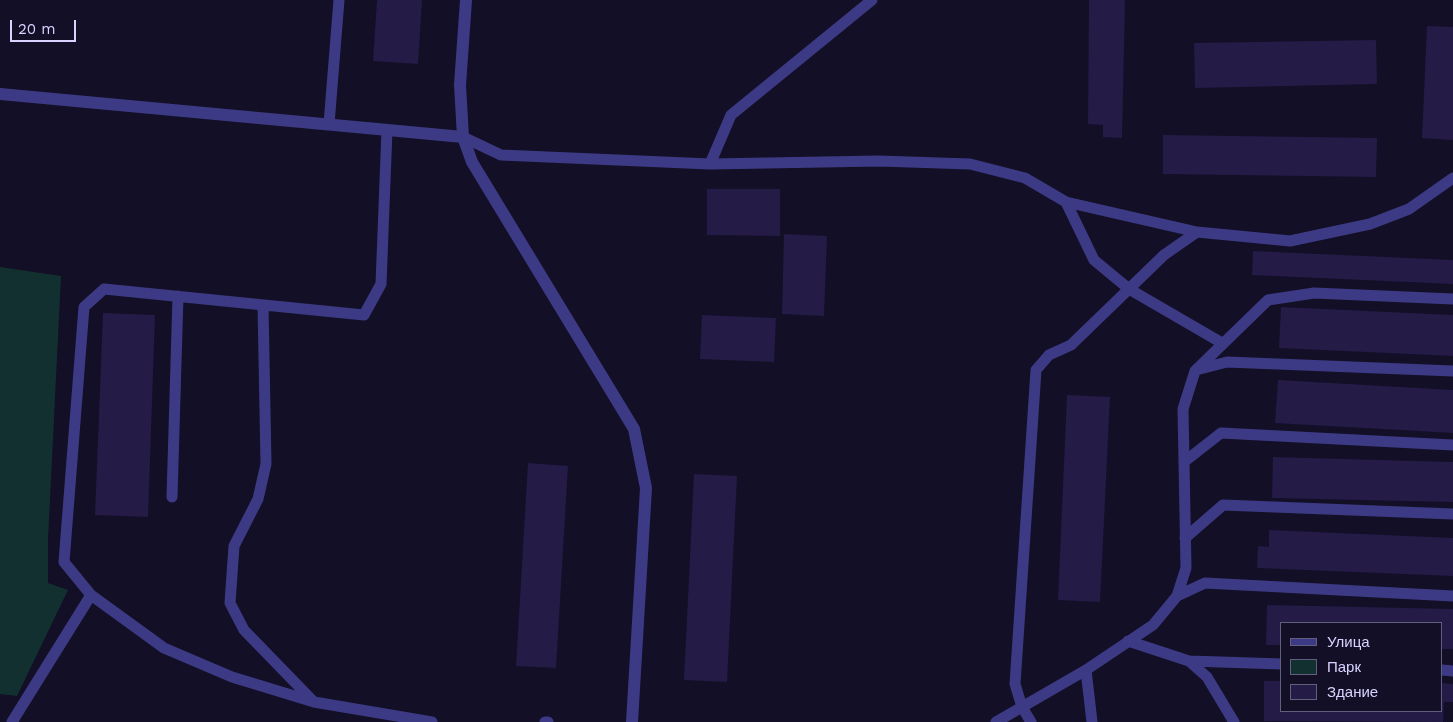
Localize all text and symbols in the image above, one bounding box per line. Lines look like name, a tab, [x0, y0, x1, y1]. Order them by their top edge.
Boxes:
scale bar	[12, 10, 79, 42]
text: 20 m	[18, 20, 56, 38]
legend	[1280, 622, 1443, 712]
text: Улица	[1327, 633, 1370, 651]
text: Парк	[1327, 658, 1361, 676]
text: Здание	[1327, 683, 1378, 701]

